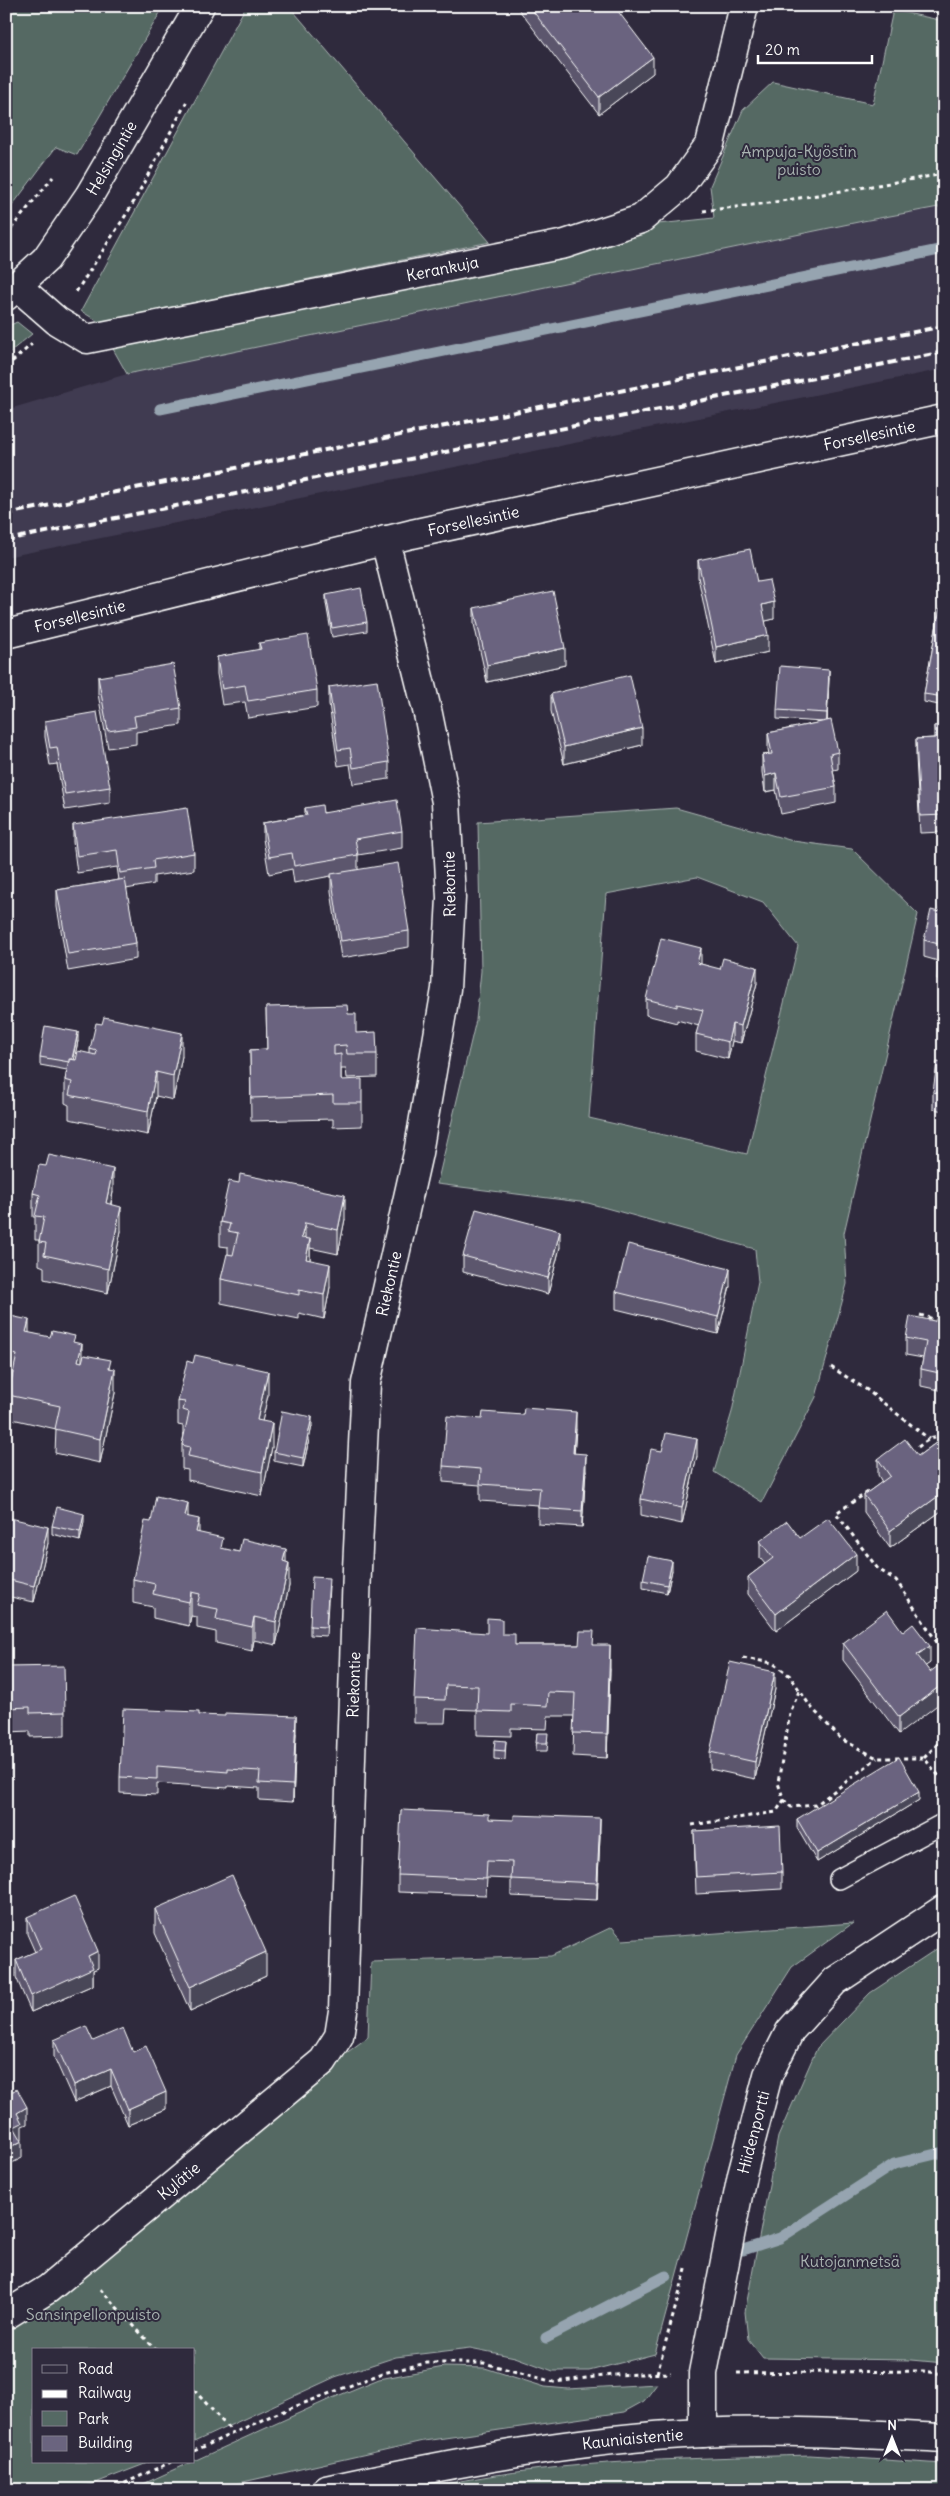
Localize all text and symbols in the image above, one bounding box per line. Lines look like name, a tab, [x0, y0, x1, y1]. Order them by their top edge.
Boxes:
scale bar	[758, 32, 871, 64]
text: 20 m	[765, 40, 800, 59]
street label: Helsingintie	[82, 117, 141, 199]
park label: Ampuja-Kyöstin puisto	[741, 141, 857, 179]
street label: Kerankuja	[405, 251, 480, 285]
street label: Forsellesintie	[822, 416, 917, 455]
street label: Forsellesintie	[426, 501, 521, 540]
street label: Forsellesintie	[32, 595, 127, 637]
street label: Riekontie	[438, 851, 460, 917]
street label: Riekontie	[371, 1249, 406, 1318]
street label: Riekontie	[342, 1651, 364, 1718]
street label: Hiidenportti	[733, 2089, 773, 2176]
street label: Kylätie	[153, 2157, 204, 2204]
park label: Kutojanmetsä	[800, 2251, 900, 2271]
park label: Sansinpellonpuisto	[26, 2304, 160, 2324]
legend	[32, 2348, 195, 2464]
text: Road	[78, 2359, 113, 2378]
text: Railway	[78, 2383, 132, 2402]
text: Park	[78, 2409, 109, 2428]
north arrow	[868, 2414, 918, 2464]
text: N	[887, 2416, 897, 2434]
street label: Kauniaistentie	[581, 2424, 684, 2454]
text: Building	[78, 2433, 133, 2452]

